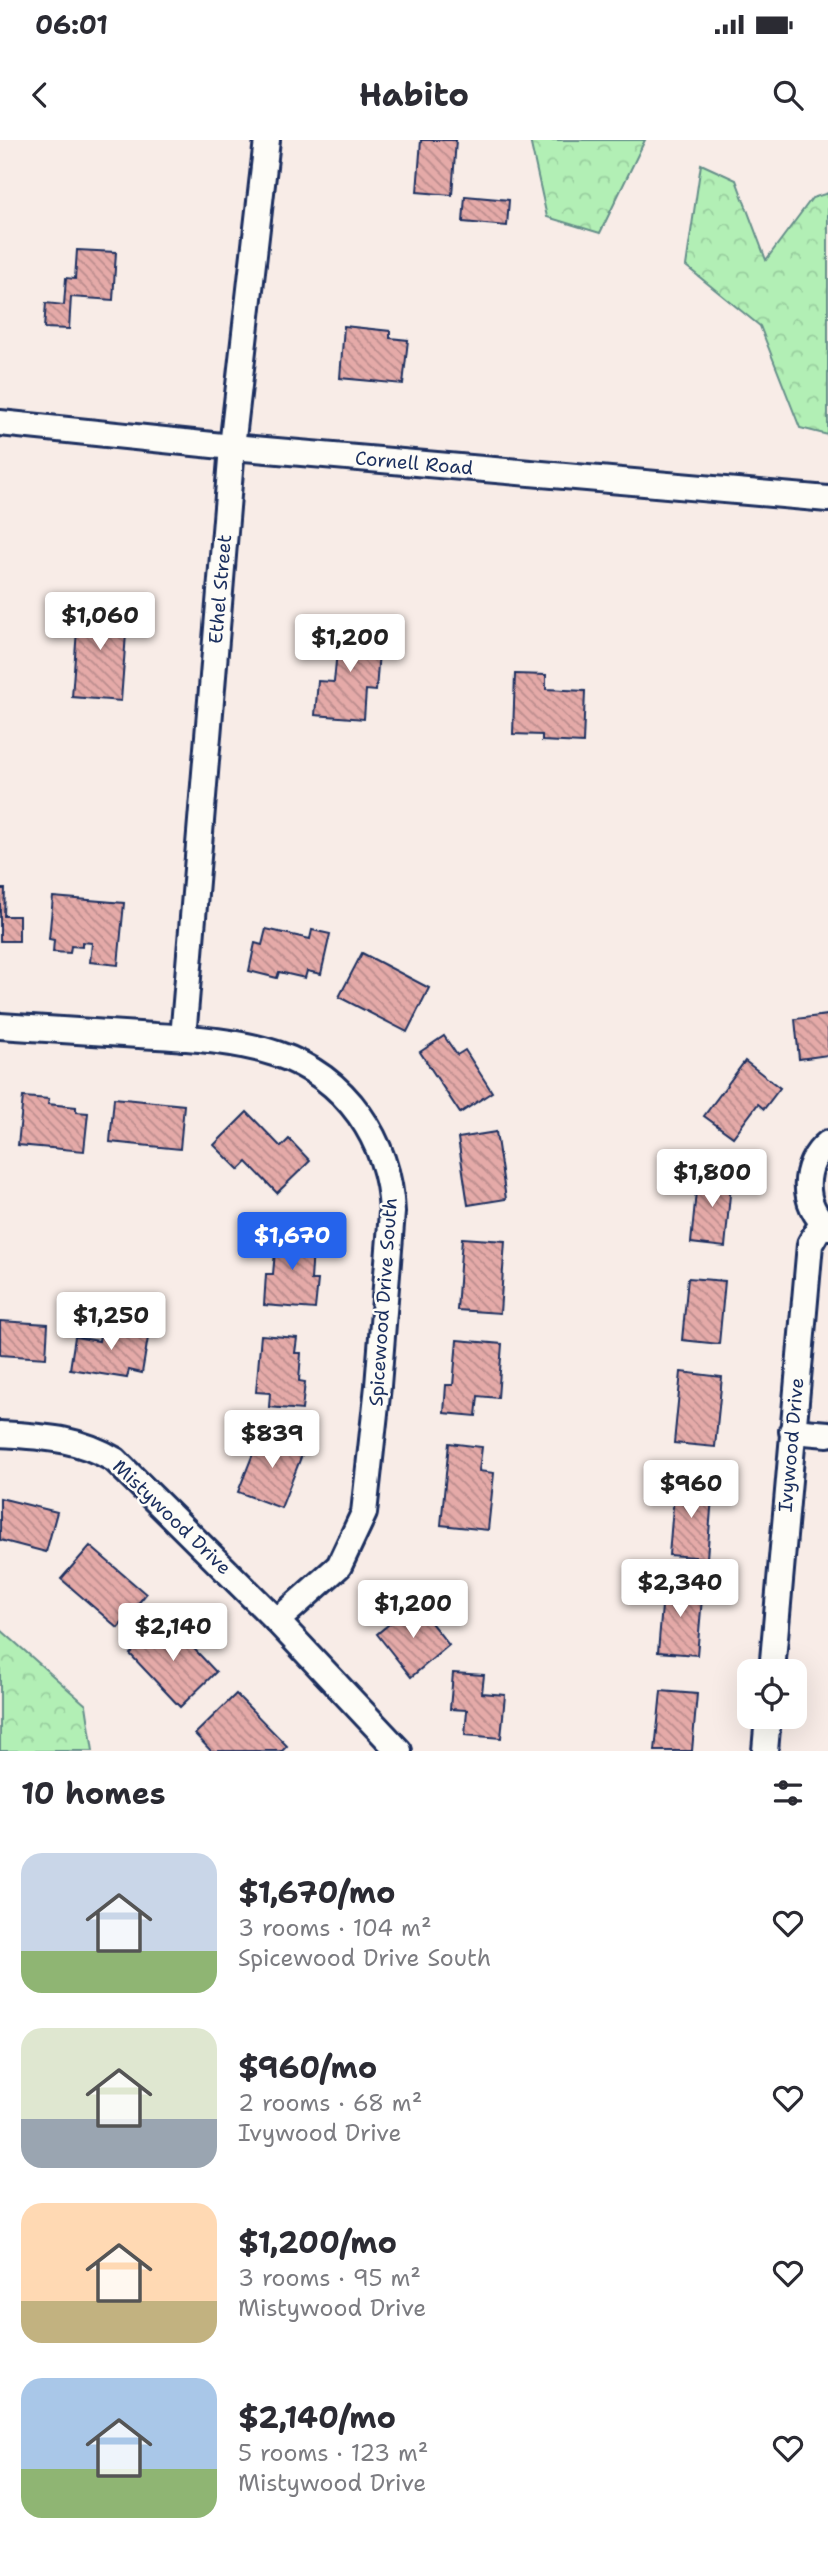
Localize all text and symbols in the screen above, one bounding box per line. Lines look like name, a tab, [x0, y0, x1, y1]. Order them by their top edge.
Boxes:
text: 06:01	[35, 7, 108, 42]
text: Habito	[359, 73, 469, 116]
icon: back	[21, 76, 59, 114]
icon: search	[769, 76, 807, 114]
street label: Cornell Road	[354, 445, 474, 481]
street label: Ethel Street	[203, 533, 237, 645]
pin: $1,060	[43, 592, 157, 652]
text: $1,060	[61, 600, 139, 630]
pin: $1,200	[293, 615, 407, 674]
text: $1,200	[311, 622, 389, 652]
pin: $1,800	[655, 1150, 769, 1209]
text: $1,800	[673, 1157, 751, 1187]
street label: Spicewood Drive South	[363, 1197, 403, 1407]
pin: $1,670	[235, 1212, 349, 1272]
text: $1,670	[253, 1220, 331, 1250]
pin: $1,250	[54, 1292, 168, 1352]
text: $1,250	[73, 1300, 149, 1330]
street label: Ivywood Drive	[773, 1377, 809, 1513]
pin: $839	[231, 1410, 313, 1470]
text: $839	[240, 1418, 304, 1448]
street label: Mistywood Drive	[107, 1454, 237, 1580]
pin: $960	[650, 1460, 732, 1520]
text: $960	[659, 1468, 723, 1498]
pin: $2,340	[623, 1560, 737, 1619]
text: $2,340	[637, 1567, 723, 1597]
pin: $1,200	[356, 1580, 470, 1640]
text: $1,200	[374, 1588, 452, 1618]
pin: $2,140	[116, 1604, 230, 1663]
text: $2,140	[134, 1611, 212, 1641]
map controls	[737, 1659, 807, 1729]
button: locate	[737, 1659, 807, 1729]
text: 10 homes	[21, 1773, 166, 1814]
icon: filters	[769, 1774, 807, 1812]
text: $1,670/mo	[238, 1872, 396, 1913]
icon: home	[77, 1881, 161, 1965]
icon: heart	[769, 1904, 807, 1942]
text: 3 rooms · 104 m²	[238, 1913, 431, 1943]
text: Spicewood Drive South	[238, 1943, 491, 1973]
text: $960/mo	[238, 2047, 377, 2088]
icon: home	[77, 2056, 161, 2140]
icon: heart	[769, 2079, 807, 2117]
text: 2 rooms · 68 m²	[238, 2088, 422, 2118]
text: Ivywood Drive	[238, 2118, 401, 2148]
text: $1,200/mo	[238, 2222, 397, 2263]
icon: home	[77, 2231, 161, 2315]
icon: heart	[769, 2254, 807, 2292]
text: 3 rooms · 95 m²	[238, 2263, 421, 2293]
text: Mistywood Drive	[238, 2293, 426, 2323]
text: $2,140/mo	[238, 2397, 396, 2438]
icon: home	[77, 2406, 161, 2490]
icon: heart	[769, 2429, 807, 2467]
text: 5 rooms · 123 m²	[238, 2438, 428, 2468]
text: Mistywood Drive	[238, 2468, 426, 2498]

